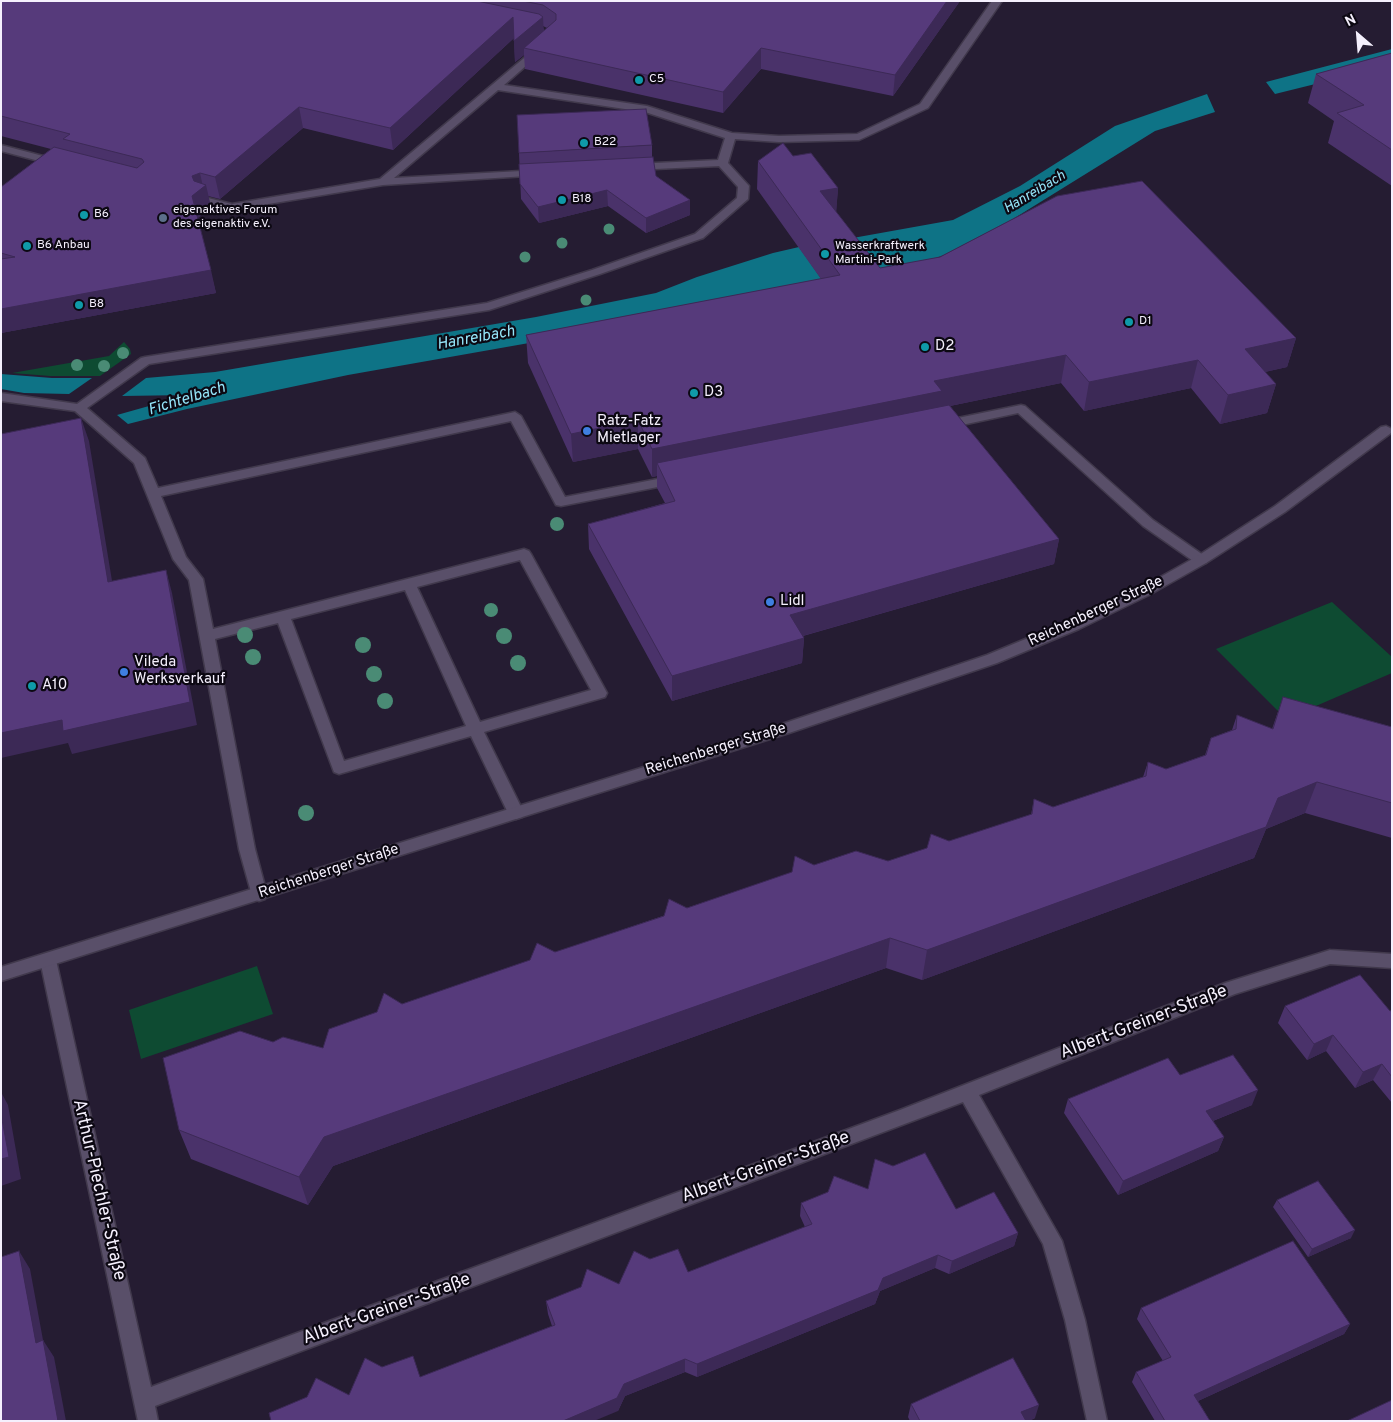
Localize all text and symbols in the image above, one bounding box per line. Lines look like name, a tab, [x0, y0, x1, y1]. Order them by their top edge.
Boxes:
north arrow	[1333, 10, 1383, 60]
text: N	[1343, 11, 1359, 31]
place label: C5	[649, 73, 664, 87]
marker: C5	[633, 74, 645, 86]
place label: B22	[594, 136, 616, 150]
marker: B22	[578, 137, 590, 149]
water label: Hanreibach	[1001, 168, 1069, 218]
place label: B18	[572, 193, 592, 207]
marker: B18	[556, 194, 568, 206]
place label: eigenaktives Forum des eigenaktiv e.V.	[173, 204, 277, 232]
place label: B6	[94, 208, 109, 222]
marker: B6	[78, 209, 90, 221]
marker: eigenaktives Forum des eigenaktiv e.V.	[157, 212, 169, 224]
place label: B6 Anbau	[37, 239, 90, 253]
marker: B6 Anbau	[21, 240, 33, 252]
place label: Wasserkraftwerk Martini-Park	[835, 240, 925, 268]
marker: Wasserkraftwerk Martini-Park	[819, 248, 831, 260]
place label: B8	[89, 298, 104, 312]
marker: B8	[73, 299, 85, 311]
place label: D1	[1139, 315, 1152, 329]
marker: D1	[1123, 316, 1135, 328]
water label: Hanreibach	[436, 323, 516, 355]
place label: D2	[935, 338, 954, 356]
marker: D2	[919, 341, 931, 353]
water label: Fichtelbach	[146, 379, 228, 421]
place label: D3	[704, 384, 723, 402]
marker: D3	[688, 387, 700, 399]
place label: Ratz-Fatz Mietlager	[597, 413, 661, 448]
marker: Ratz-Fatz Mietlager	[581, 425, 593, 437]
street label: Reichenberger Straße	[1026, 573, 1166, 651]
place label: Lidl	[780, 593, 805, 611]
marker: Lidl	[764, 596, 776, 608]
place label: Vileda Werksverkauf	[134, 654, 225, 689]
marker: Vileda Werksverkauf	[118, 666, 130, 678]
place label: A10	[42, 677, 67, 695]
marker: A10	[26, 680, 38, 692]
street label: Reichenberger Straße	[643, 720, 789, 780]
street label: Reichenberger Straße	[257, 841, 401, 903]
street label: Albert-Greiner-Straße	[1057, 981, 1231, 1065]
street label: Arthur-Piechler-Straße	[67, 1097, 129, 1283]
street label: Albert-Greiner-Straße	[679, 1128, 853, 1208]
street label: Albert-Greiner-Straße	[300, 1270, 474, 1350]

